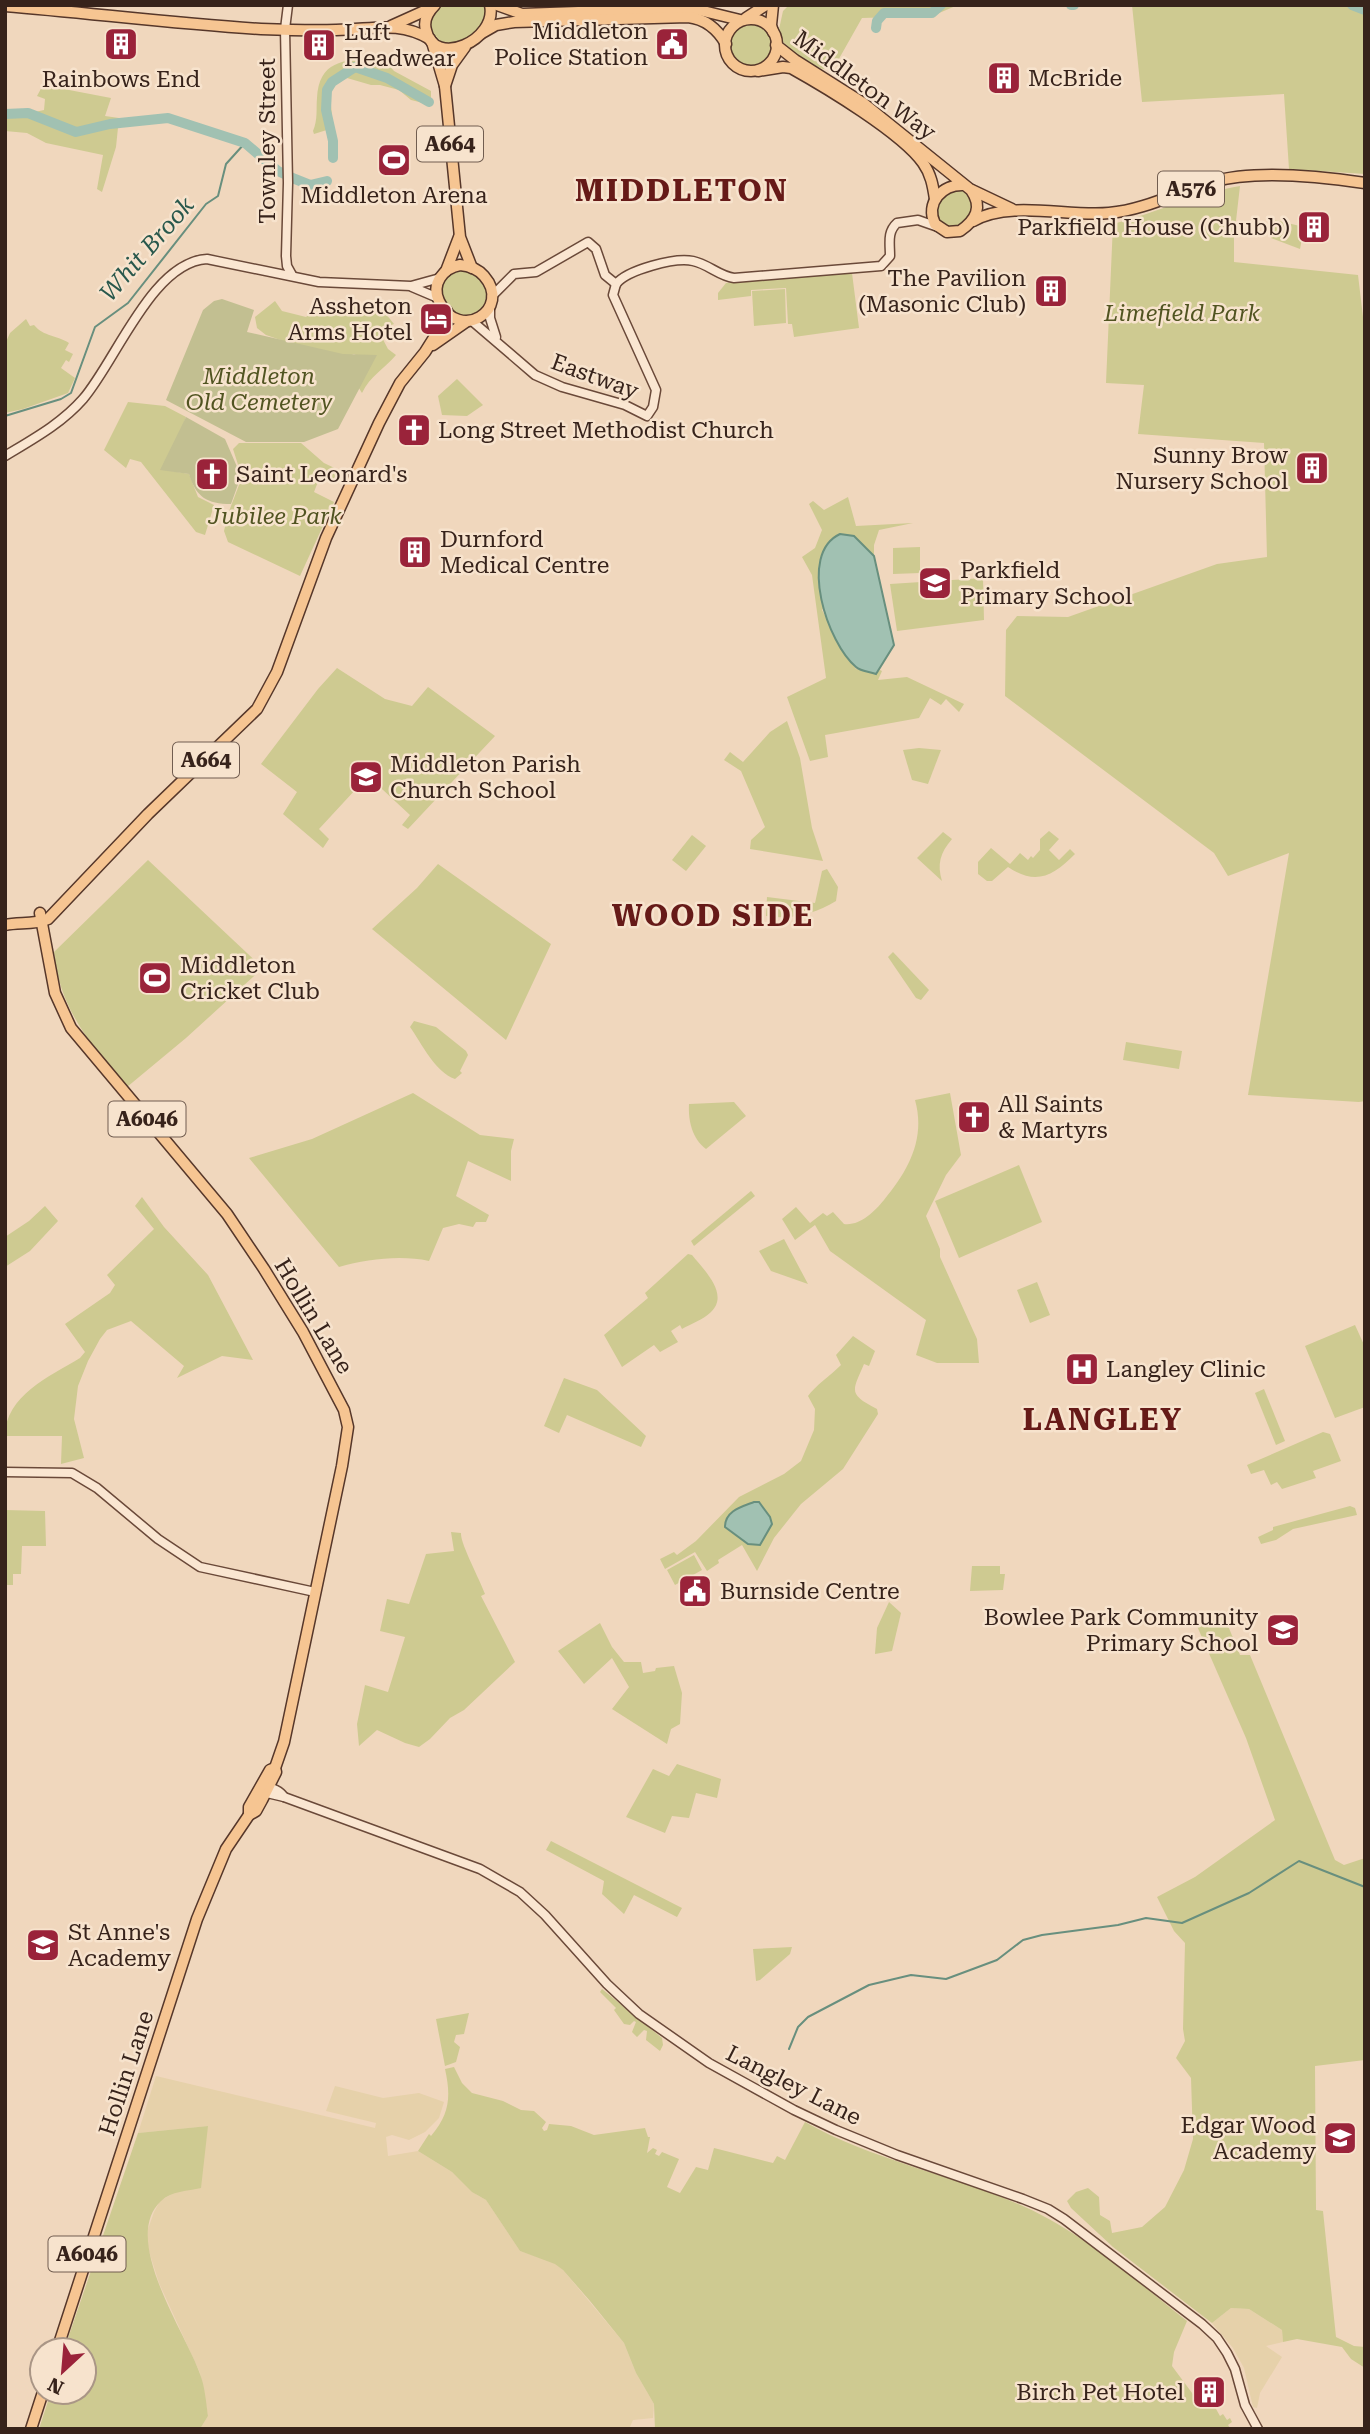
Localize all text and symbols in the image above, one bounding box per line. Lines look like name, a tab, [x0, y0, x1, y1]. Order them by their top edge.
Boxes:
place label: Middleton Police Station	[494, 18, 648, 71]
place label: Luft Headwear	[344, 19, 455, 72]
building icon: Rainbows End	[102, 25, 140, 63]
public building icon: Middleton Police Station	[653, 25, 691, 63]
street label: Middleton Way	[788, 25, 942, 146]
building icon: Luft Headwear	[300, 26, 338, 64]
street label: Townley Street	[254, 58, 281, 224]
building icon: McBride	[985, 59, 1023, 97]
place label: McBride	[1028, 65, 1122, 92]
place label: Rainbows End	[42, 66, 201, 93]
road number: A664	[417, 127, 483, 162]
sports icon: Middleton Arena	[375, 141, 413, 179]
road number: A576	[1158, 172, 1224, 206]
district label: MIDDLETON	[575, 173, 789, 208]
place label: Middleton Arena	[301, 182, 488, 209]
water label: Whit Brook	[94, 191, 200, 307]
building icon: Parkfield House (Chubb)	[1295, 208, 1333, 246]
place label: Parkfield House (Chubb)	[1017, 214, 1290, 241]
place label: The Pavilion (Masonic Club)	[858, 265, 1026, 318]
building icon: The Pavilion (Masonic Club)	[1032, 272, 1070, 310]
place label: Assheton Arms Hotel	[288, 293, 412, 346]
hotel icon: Assheton Arms Hotel	[417, 300, 455, 338]
park label: Limefield Park	[1103, 300, 1261, 327]
street label: Eastway	[547, 348, 643, 405]
park label: Middleton Old Cemetery	[186, 363, 334, 416]
church icon: Long Street Methodist Church	[395, 411, 433, 449]
place label: Long Street Methodist Church	[438, 417, 774, 444]
place label: Sunny Brow Nursery School	[1116, 442, 1288, 495]
building icon: Sunny Brow Nursery School	[1293, 449, 1331, 487]
church icon: Saint Leonard's	[193, 455, 231, 493]
place label: Saint Leonard's	[236, 461, 407, 488]
park label: Jubilee Park	[207, 503, 342, 530]
place label: Durnford Medical Centre	[440, 526, 609, 579]
building icon: Durnford Medical Centre	[396, 533, 434, 571]
place label: Parkfield Primary School	[960, 557, 1132, 610]
school or university icon: Parkfield Primary School	[916, 564, 954, 602]
road number: A664	[173, 742, 239, 778]
place label: Middleton Parish Church School	[390, 751, 581, 804]
school or university icon: Middleton Parish Church School	[347, 758, 385, 796]
district label: WOOD SIDE	[612, 898, 814, 933]
place label: Middleton Cricket Club	[180, 952, 320, 1005]
sports icon: Middleton Cricket Club	[136, 959, 174, 997]
place label: All Saints & Martyrs	[998, 1091, 1108, 1144]
church icon: All Saints & Martyrs	[955, 1098, 993, 1136]
road number: A6046	[108, 1102, 186, 1136]
street label: Hollin Lane	[269, 1254, 359, 1379]
hospital icon: Langley Clinic	[1063, 1350, 1101, 1388]
place label: Langley Clinic	[1106, 1356, 1266, 1383]
district label: LANGLEY	[1023, 1402, 1183, 1437]
public building icon: Burnside Centre	[676, 1572, 714, 1610]
place label: Burnside Centre	[720, 1578, 900, 1605]
place label: Bowlee Park Community Primary School	[984, 1604, 1258, 1657]
school or university icon: Bowlee Park Community Primary School	[1264, 1611, 1302, 1649]
place label: St Anne's Academy	[68, 1919, 171, 1972]
school or university icon: St Anne's Academy	[24, 1926, 62, 1964]
street label: Hollin Lane	[94, 2007, 159, 2139]
street label: Langley Lane	[722, 2040, 866, 2131]
place label: Edgar Wood Academy	[1181, 2112, 1316, 2165]
school or university icon: Edgar Wood Academy	[1321, 2119, 1359, 2157]
road number: A6046	[48, 2236, 126, 2272]
north arrow	[28, 2336, 98, 2406]
text: N	[44, 2372, 67, 2399]
building icon: Birch Pet Hotel	[1190, 2373, 1228, 2411]
place label: Birch Pet Hotel	[1016, 2379, 1184, 2406]

